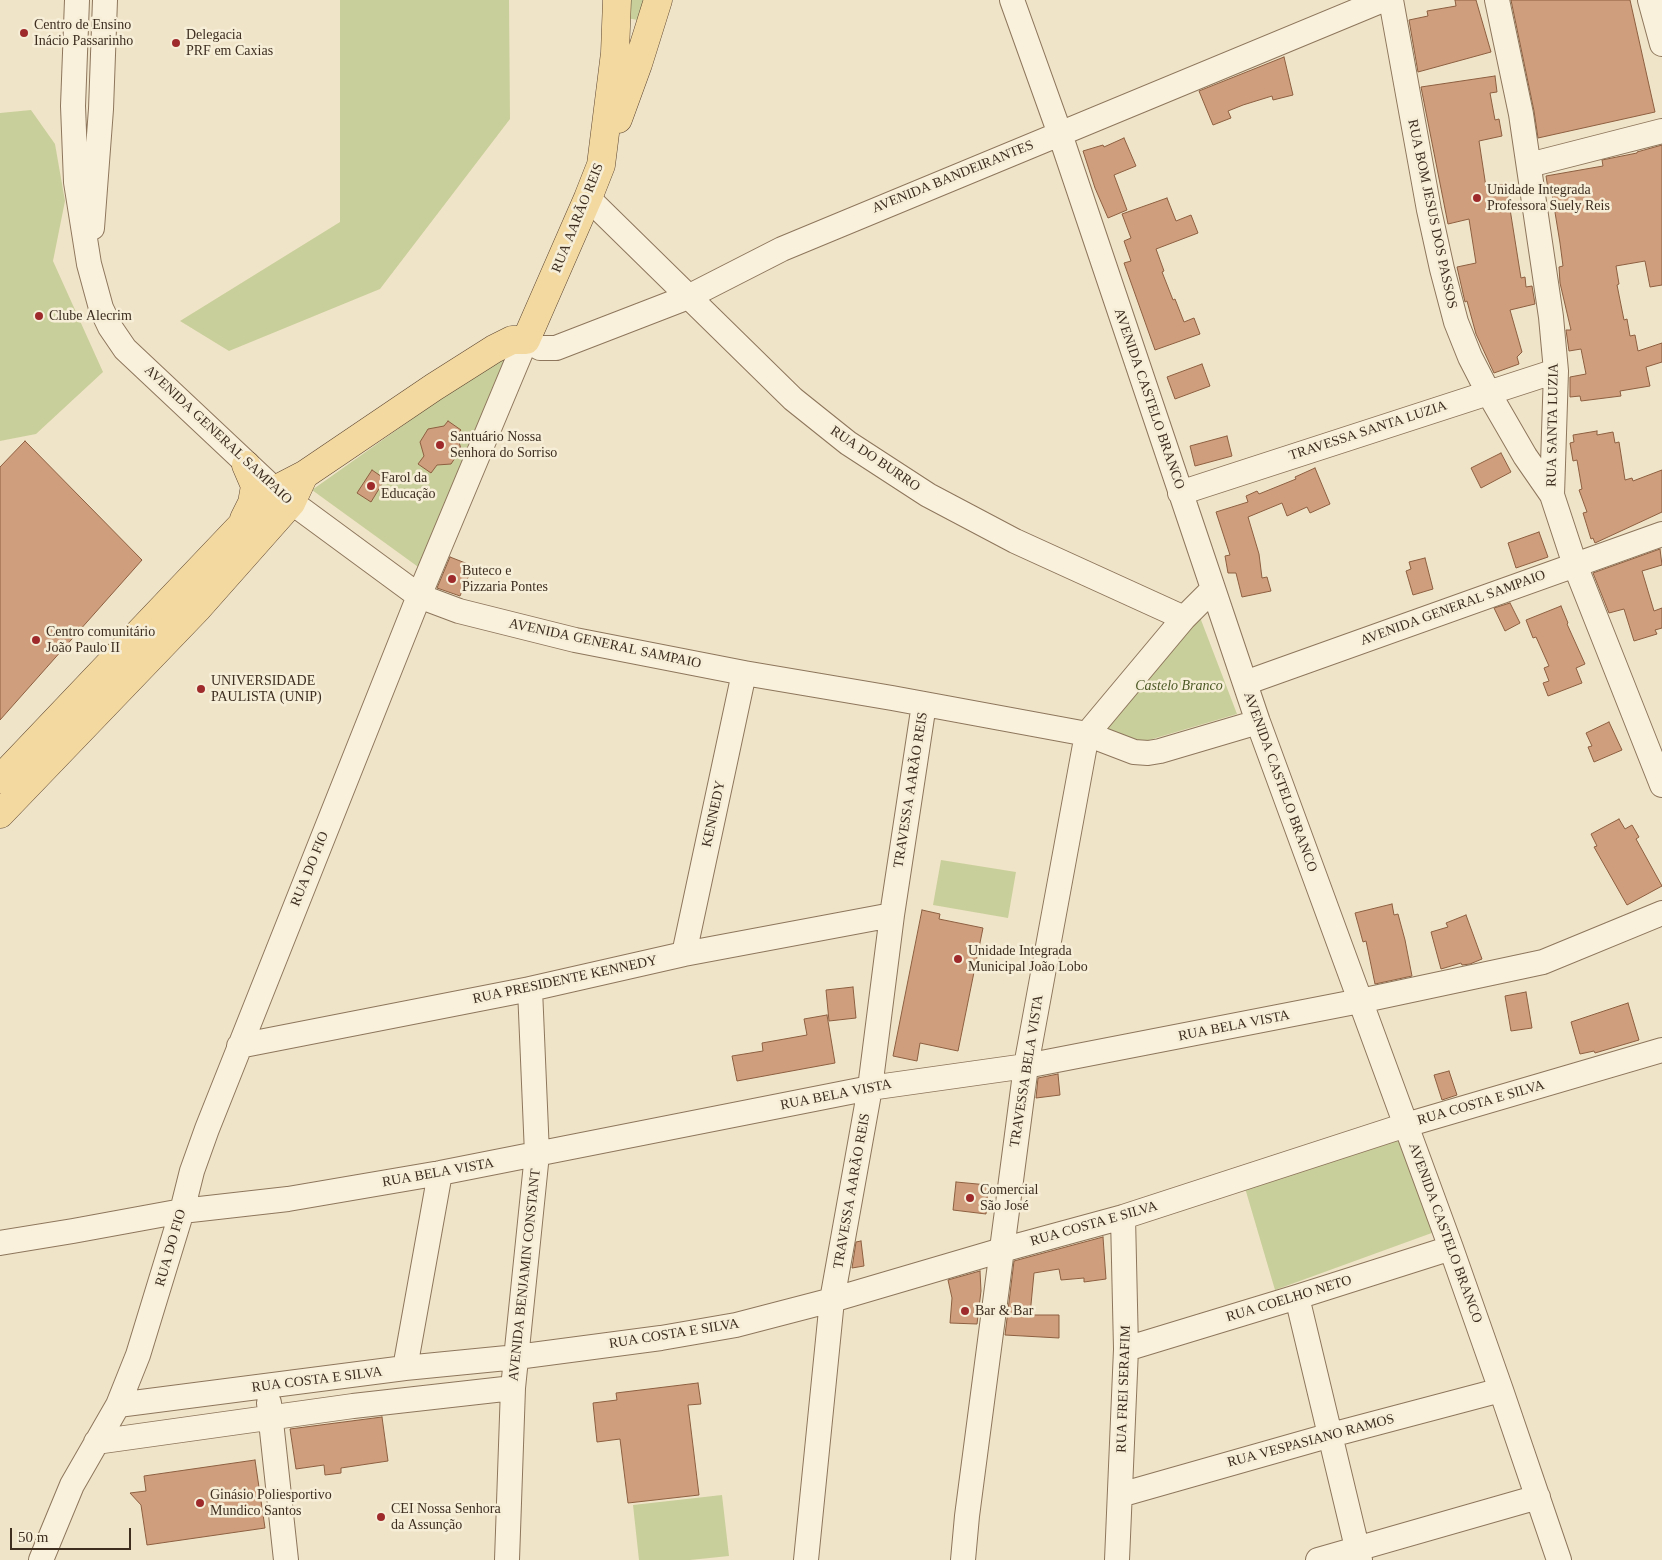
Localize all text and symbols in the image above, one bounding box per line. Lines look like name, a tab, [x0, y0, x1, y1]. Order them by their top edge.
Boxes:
place label: Centro de Ensino Inácio Passarinho	[34, 17, 133, 49]
marker: Centro de Ensino Inácio Passarinho	[18, 27, 30, 39]
place label: Delegacia PRF em Caxias	[186, 27, 273, 59]
marker: Delegacia PRF em Caxias	[170, 37, 182, 49]
street label: RUA BOM JESUS DOS PASSOS	[1404, 118, 1460, 310]
street label: AVENIDA BANDEIRANTES	[870, 137, 1036, 217]
street label: RUA AARÃO REIS	[548, 161, 608, 275]
place label: Unidade Integrada Professora Suely Reis	[1487, 182, 1610, 214]
marker: Unidade Integrada Professora Suely Reis	[1471, 192, 1483, 204]
street label: AVENIDA CASTELO BRANCO	[1110, 306, 1188, 492]
place label: Clube Alecrim	[49, 308, 132, 324]
marker: Clube Alecrim	[33, 310, 45, 322]
street label: AVENIDA GENERAL SAMPAIO	[141, 362, 295, 508]
street label: RUA SANTA LUZIA	[1544, 363, 1562, 487]
street label: TRAVESSA SANTA LUZIA	[1287, 398, 1449, 464]
street label: RUA DO BURRO	[827, 423, 923, 495]
place label: Santuário Nossa Senhora do Sorriso	[450, 429, 557, 462]
marker: Santuário Nossa Senhora do Sorriso	[434, 439, 446, 451]
place label: Farol da Educação	[381, 470, 435, 502]
marker: Farol da Educação	[365, 480, 377, 492]
place label: Buteco e Pizzaria Pontes	[462, 563, 548, 596]
street label: AVENIDA GENERAL SAMPAIO	[1358, 567, 1548, 649]
marker: Buteco e Pizzaria Pontes	[446, 573, 458, 585]
street label: AVENIDA GENERAL SAMPAIO	[507, 615, 703, 673]
place label: Centro comunitário João Paulo II	[46, 624, 155, 656]
marker: Centro comunitário João Paulo II	[30, 634, 42, 646]
place label: UNIVERSIDADE PAULISTA (UNIP)	[211, 673, 322, 706]
park label: Castelo Branco	[1135, 678, 1223, 694]
marker: UNIVERSIDADE PAULISTA (UNIP)	[195, 683, 207, 695]
street label: AVENIDA CASTELO BRANCO	[1240, 690, 1320, 874]
street label: TRAVESSA AARÃO REIS	[890, 711, 932, 869]
street label: KENNEDY	[699, 779, 729, 849]
street label: RUA DO FIO	[287, 829, 333, 909]
place label: Unidade Integrada Municipal João Lobo	[968, 943, 1088, 976]
street label: RUA PRESIDENTE KENNEDY	[471, 952, 659, 1008]
marker: Unidade Integrada Municipal João Lobo	[952, 953, 964, 965]
street label: TRAVESSA BELA VISTA	[1007, 994, 1047, 1148]
street label: RUA BELA VISTA	[1177, 1007, 1291, 1045]
street label: RUA BELA VISTA	[779, 1076, 893, 1114]
street label: RUA COSTA E SILVA	[1415, 1077, 1547, 1129]
street label: TRAVESSA AARÃO REIS	[830, 1112, 874, 1270]
street label: AVENIDA CASTELO BRANCO	[1405, 1141, 1485, 1325]
street label: RUA BELA VISTA	[381, 1155, 495, 1191]
street label: AVENIDA BENJAMIN CONSTANT	[505, 1168, 545, 1382]
place label: Comercial São José	[980, 1182, 1038, 1214]
marker: Comercial São José	[964, 1192, 976, 1204]
street label: RUA COSTA E SILVA	[1028, 1198, 1160, 1250]
street label: RUA DO FIO	[152, 1208, 190, 1288]
street label: RUA COELHO NETO	[1224, 1272, 1354, 1326]
place label: Bar & Bar	[975, 1303, 1033, 1319]
marker: Bar & Bar	[959, 1305, 971, 1317]
street label: RUA COSTA E SILVA	[608, 1315, 740, 1353]
street label: RUA FREI SERAFIM	[1113, 1325, 1135, 1453]
street label: RUA COSTA E SILVA	[251, 1364, 383, 1396]
street label: RUA VESPASIANO RAMOS	[1226, 1411, 1396, 1471]
place label: Ginásio Poliesportivo Mundico Santos	[210, 1487, 332, 1520]
marker: Ginásio Poliesportivo Mundico Santos	[194, 1497, 206, 1509]
place label: CEI Nossa Senhora da Assunção	[391, 1501, 501, 1534]
marker: CEI Nossa Senhora da Assunção	[375, 1511, 387, 1523]
scale bar	[12, 1518, 134, 1550]
text: 50 m	[18, 1529, 48, 1545]

